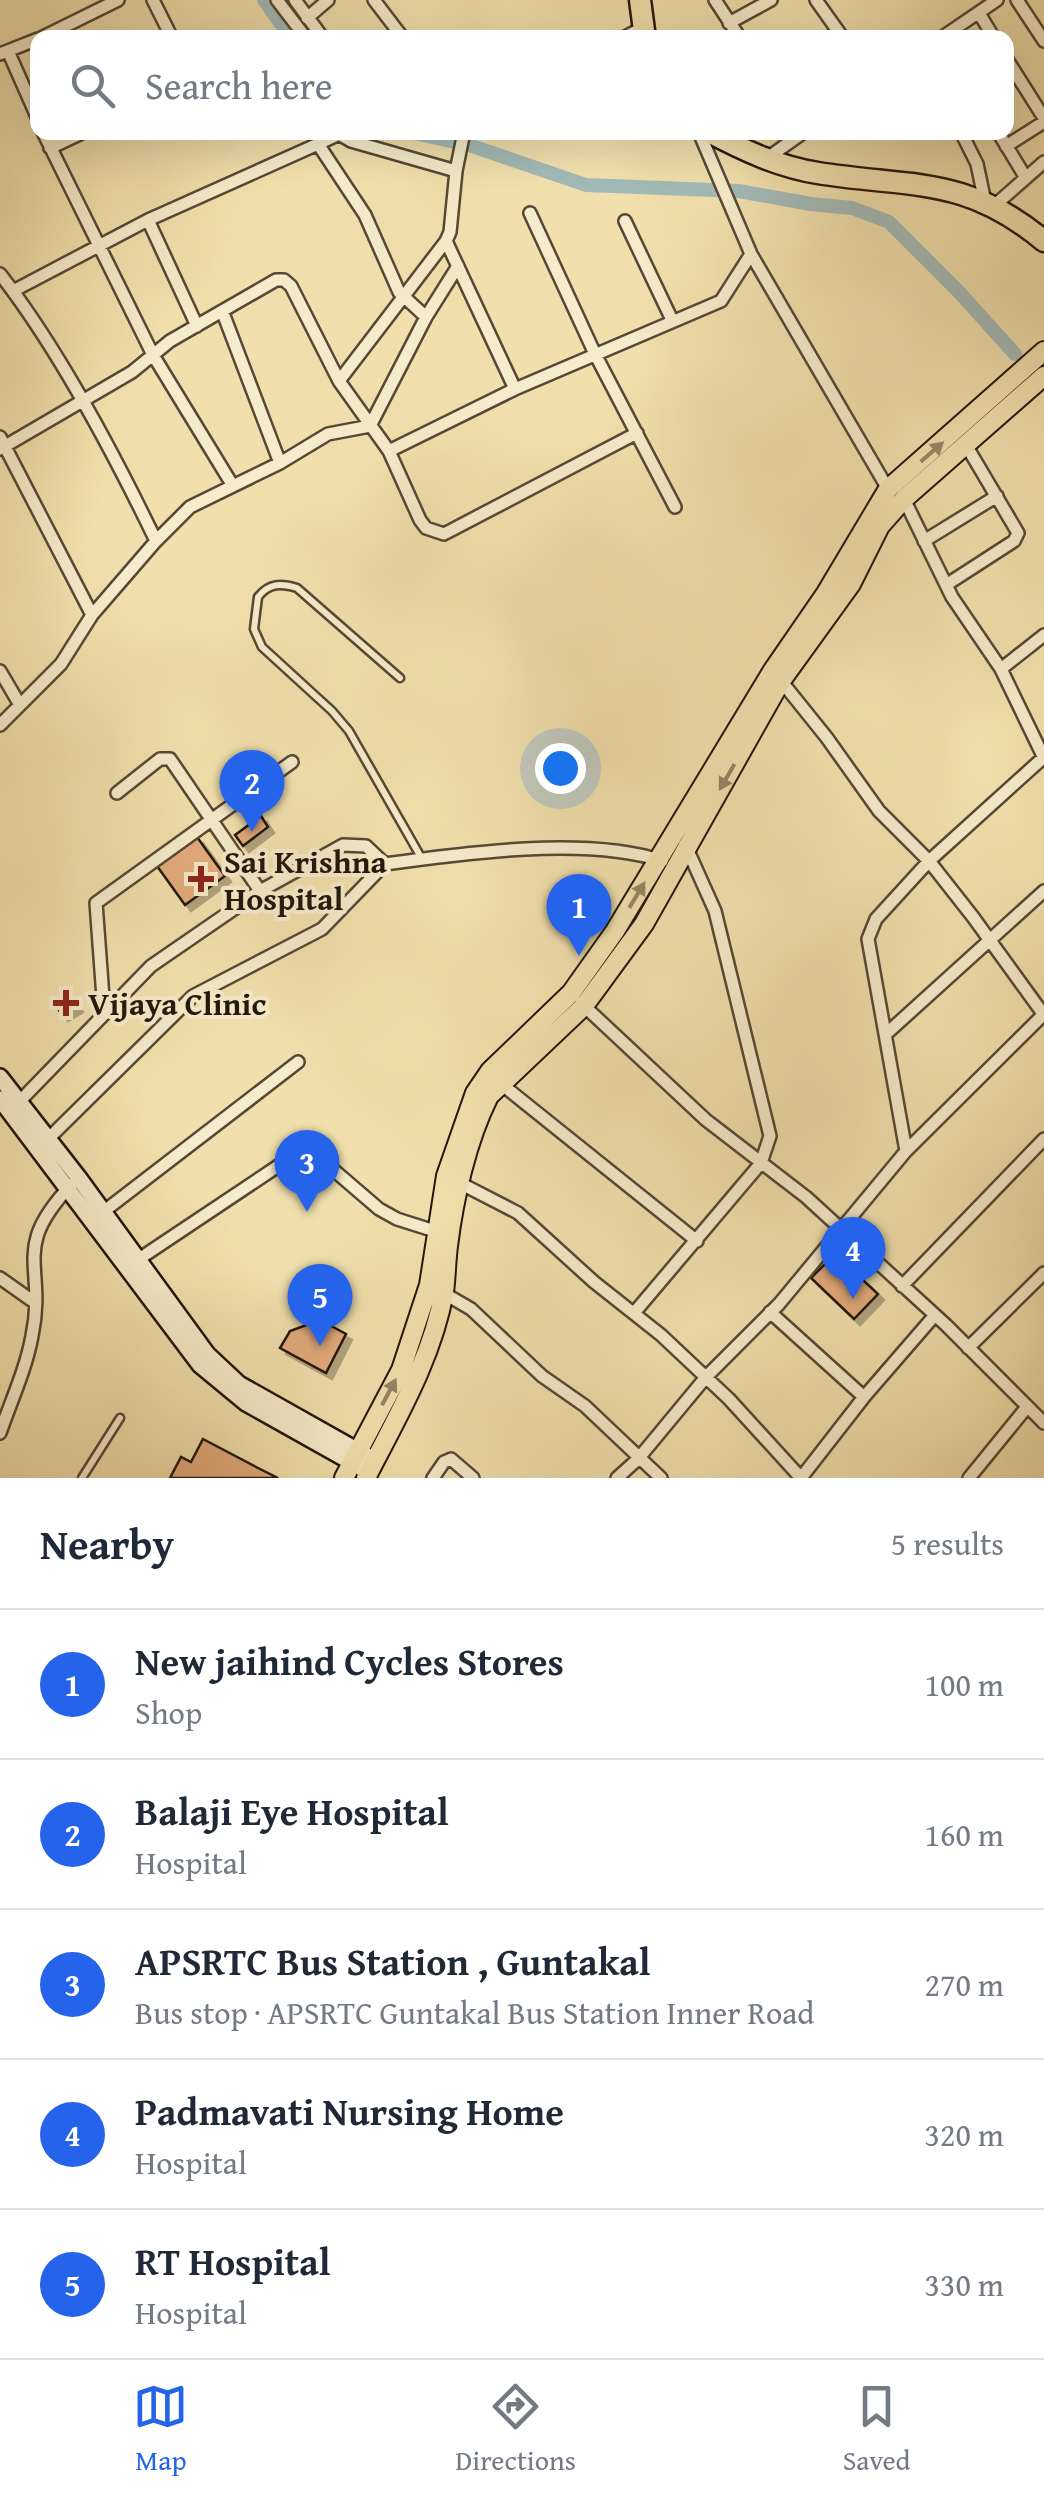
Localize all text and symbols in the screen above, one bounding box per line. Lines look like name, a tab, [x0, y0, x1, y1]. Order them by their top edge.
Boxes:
search box	[30, 30, 1014, 140]
text: Search here	[145, 57, 333, 113]
icon: search	[65, 58, 120, 113]
one-way arrow	[919, 441, 944, 463]
your location	[535, 743, 586, 794]
pin: 2	[220, 750, 284, 832]
one-way arrow	[719, 763, 736, 792]
place label: Sai Krishna Hospital	[224, 838, 388, 922]
marker: Sai Krishna Hospital	[188, 866, 214, 892]
pin: 1	[546, 874, 612, 956]
one-way arrow	[628, 881, 645, 909]
place label: Vijaya Clinic	[88, 980, 266, 1027]
marker: Vijaya Clinic	[53, 990, 79, 1016]
pin: 3	[274, 1130, 340, 1212]
pin: 4	[820, 1216, 886, 1299]
pin: 5	[288, 1264, 352, 1346]
one-way arrow	[381, 1377, 398, 1406]
text: Nearby	[40, 1513, 174, 1574]
text: 5 results	[891, 1520, 1004, 1567]
text: New jaihind Cycles Stores	[135, 1633, 564, 1689]
text: 1	[64, 1661, 81, 1708]
text: 100 m	[925, 1661, 1004, 1708]
text: Shop	[135, 1689, 202, 1736]
text: Balaji Eye Hospital	[135, 1783, 449, 1839]
text: 2	[64, 1811, 81, 1858]
text: 160 m	[925, 1811, 1004, 1858]
text: Hospital	[135, 1839, 247, 1886]
text: APSRTC Bus Station , Guntakal	[135, 1933, 651, 1989]
text: 3	[64, 1961, 81, 2008]
text: 270 m	[925, 1961, 1004, 2008]
text: Bus stop · APSRTC Guntakal Bus Station Inner Road	[135, 1989, 814, 2036]
text: Padmavati Nursing Home	[135, 2083, 564, 2139]
text: 4	[64, 2111, 81, 2158]
text: 320 m	[925, 2111, 1004, 2158]
text: Hospital	[135, 2139, 247, 2186]
text: RT Hospital	[135, 2233, 331, 2289]
text: 5	[64, 2261, 81, 2308]
text: 330 m	[925, 2261, 1004, 2308]
text: Hospital	[135, 2289, 247, 2336]
tab: Map	[133, 2379, 188, 2480]
tab: Directions	[455, 2379, 576, 2480]
tab: Saved	[843, 2379, 911, 2480]

